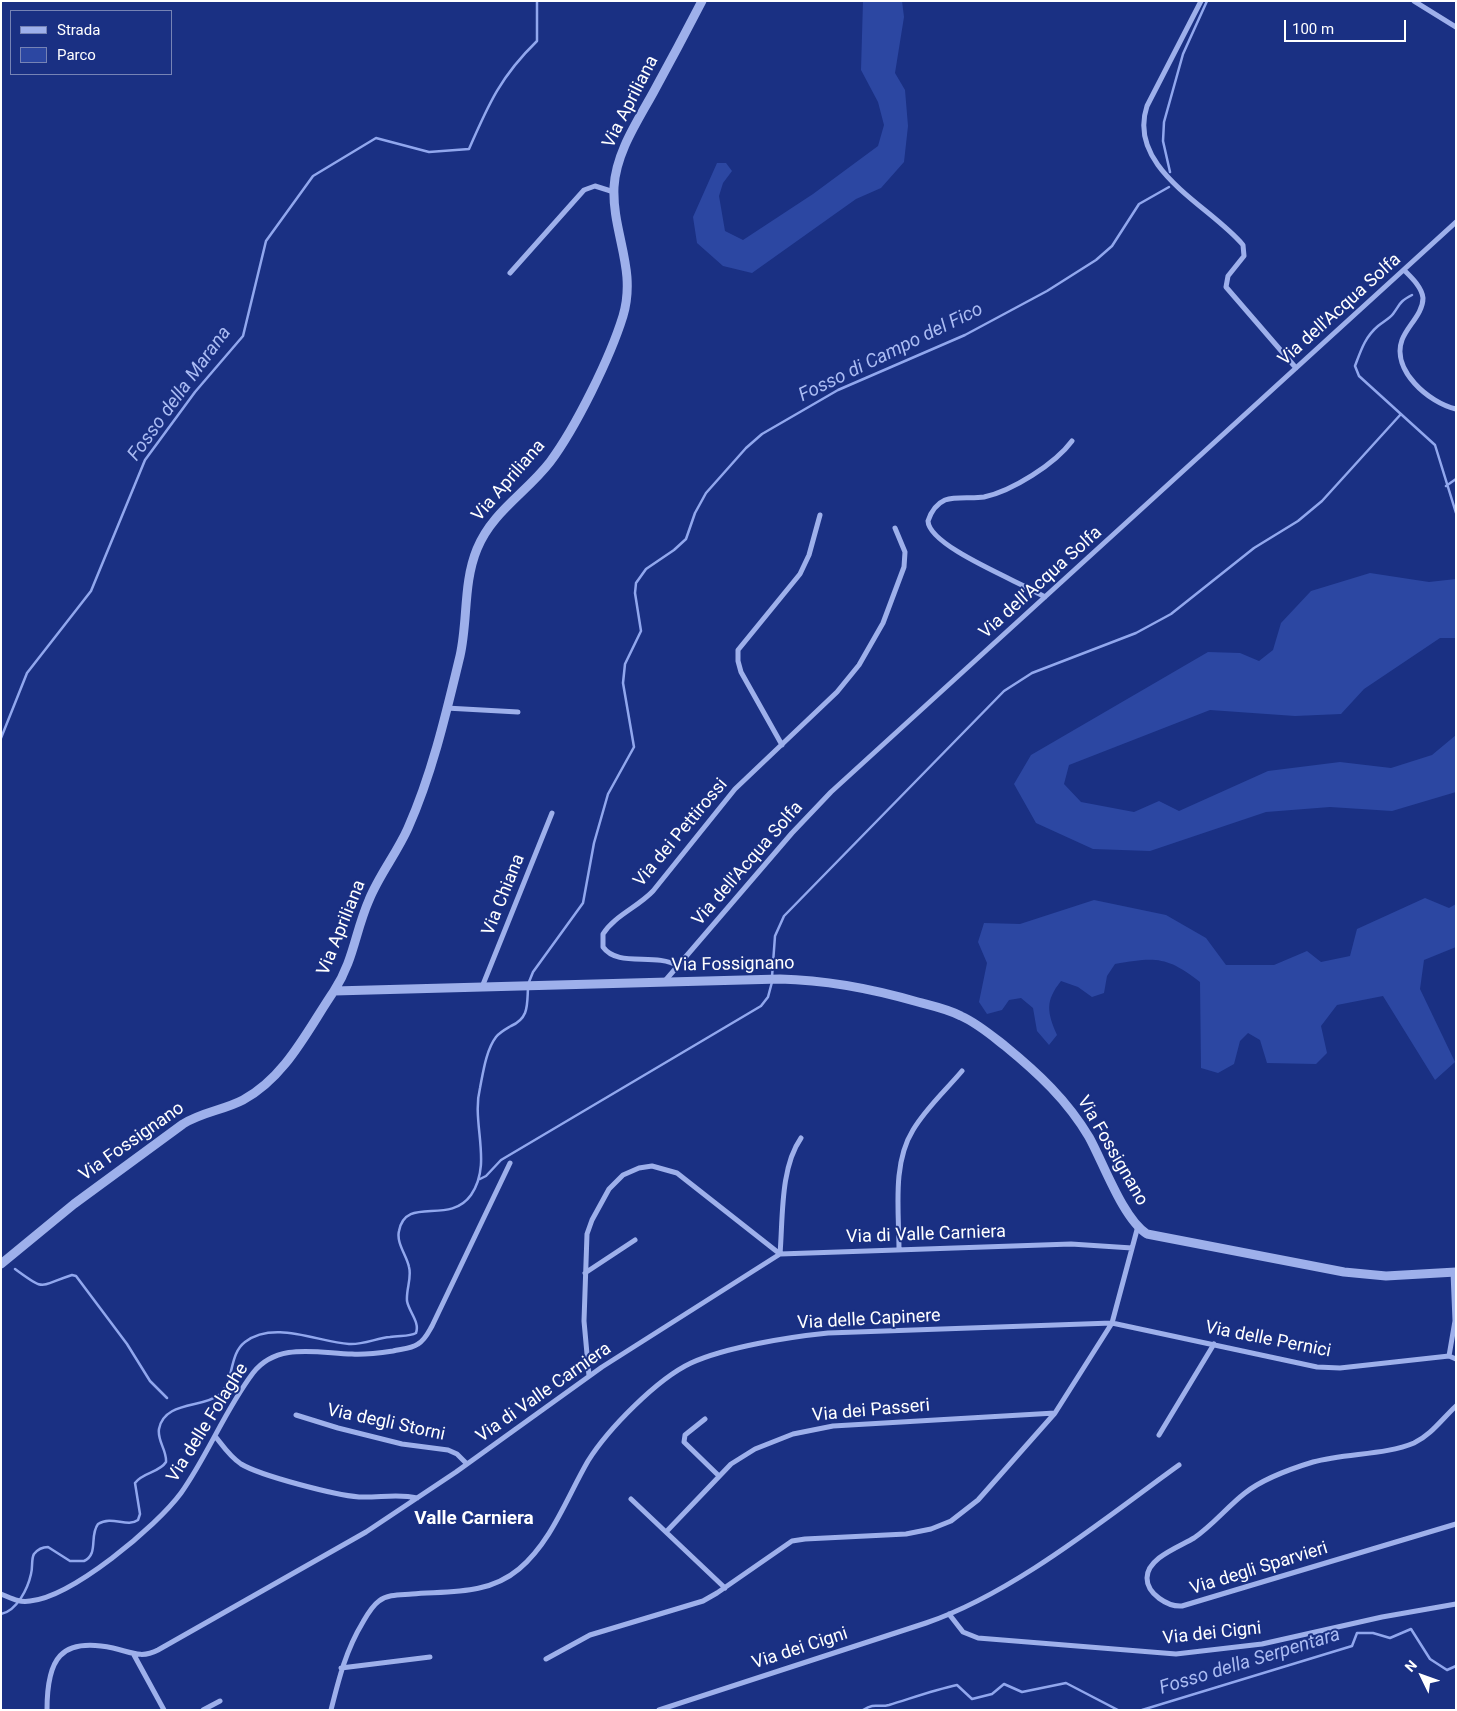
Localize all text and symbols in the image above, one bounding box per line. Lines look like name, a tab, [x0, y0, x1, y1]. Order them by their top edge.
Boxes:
legend	[10, 10, 172, 75]
scale bar	[1287, 10, 1410, 42]
text: 100 m	[1292, 20, 1334, 38]
text: Strada	[57, 21, 100, 39]
text: Parco	[57, 46, 96, 64]
street label: Via Apriliana	[599, 52, 663, 152]
street label: Via dell'Acqua Solfa	[1274, 249, 1406, 371]
water label: Fosso di Campo del Fico	[795, 298, 987, 408]
water label: Fosso della Marana	[124, 322, 236, 466]
street label: Via Apriliana	[468, 436, 550, 526]
street label: Via dell'Acqua Solfa	[975, 522, 1107, 644]
street label: Via dei Pettirossi	[629, 774, 733, 892]
street label: Via dell'Acqua Solfa	[688, 797, 808, 931]
street label: Via Chiana	[478, 851, 530, 939]
street label: Via Apriliana	[313, 877, 371, 979]
street label: Via Fossignano	[671, 953, 795, 977]
street label: Via Fossignano	[1072, 1092, 1152, 1210]
street label: Via Fossignano	[75, 1098, 189, 1186]
street label: Via di Valle Carniera	[846, 1221, 1006, 1249]
street label: Via delle Capinere	[797, 1305, 941, 1335]
street label: Via delle Pernici	[1203, 1317, 1333, 1363]
street label: Via di Valle Carniera	[472, 1338, 616, 1448]
street label: Via delle Folaghe	[163, 1359, 253, 1487]
street label: Via dei Passeri	[811, 1395, 931, 1427]
street label: Via degli Storni	[325, 1400, 447, 1446]
district label: Valle Carniera	[414, 1508, 534, 1530]
street label: Via degli Sparvieri	[1187, 1538, 1331, 1600]
street label: Via dei Cigni	[1162, 1618, 1262, 1650]
street label: Via dei Cigni	[750, 1623, 850, 1675]
water label: Fosso della Serpentara	[1157, 1624, 1343, 1700]
north arrow	[1397, 1651, 1447, 1701]
text: N	[1402, 1657, 1420, 1675]

